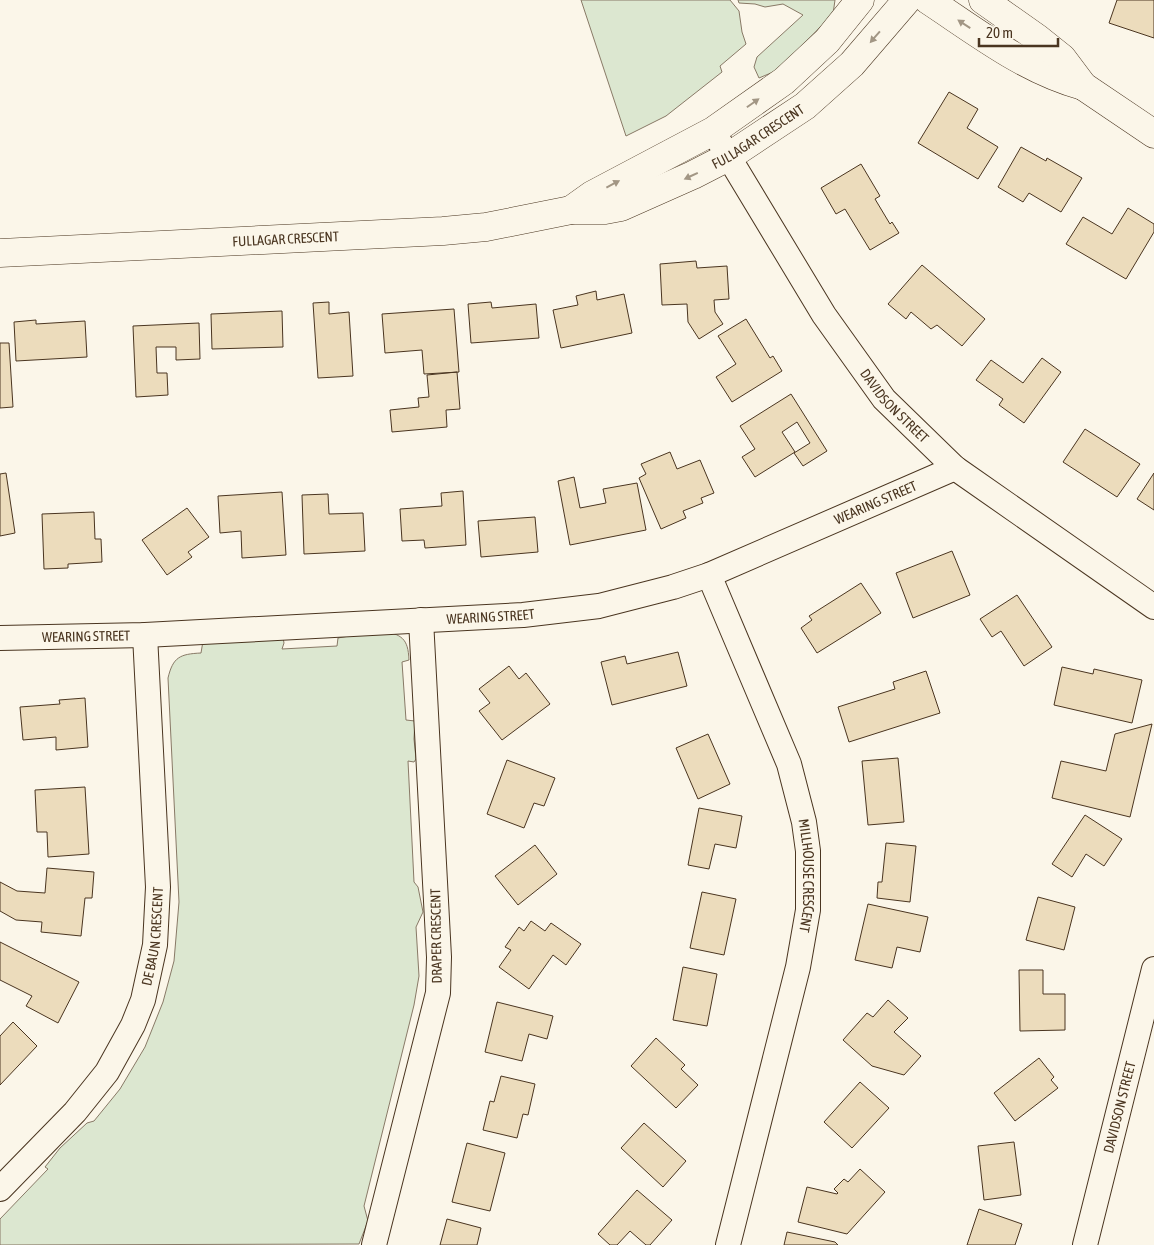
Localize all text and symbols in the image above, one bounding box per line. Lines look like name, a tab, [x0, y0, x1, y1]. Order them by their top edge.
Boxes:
scale bar	[979, 15, 1058, 47]
one-way arrow	[958, 19, 971, 29]
text: 20 m	[986, 24, 1013, 41]
one-way arrow	[869, 31, 881, 43]
one-way arrow	[746, 98, 760, 108]
street label: FULLAGAR CRESCENT	[709, 101, 807, 172]
one-way arrow	[684, 173, 698, 181]
one-way arrow	[605, 180, 620, 188]
street label: FULLAGAR CRESCENT	[232, 228, 339, 249]
street label: DAVIDSON STREET	[857, 366, 932, 446]
street label: WEARING STREET	[832, 478, 919, 528]
street label: WEARING STREET	[446, 606, 535, 627]
street label: WEARING STREET	[42, 627, 130, 645]
street label: MILLHOUSE CRESCENT	[796, 818, 816, 934]
street label: DE BAUN CRESCENT	[138, 887, 166, 987]
street label: DRAPER CRESCENT	[427, 888, 445, 984]
street label: DAVIDSON STREET	[1100, 1060, 1139, 1155]

